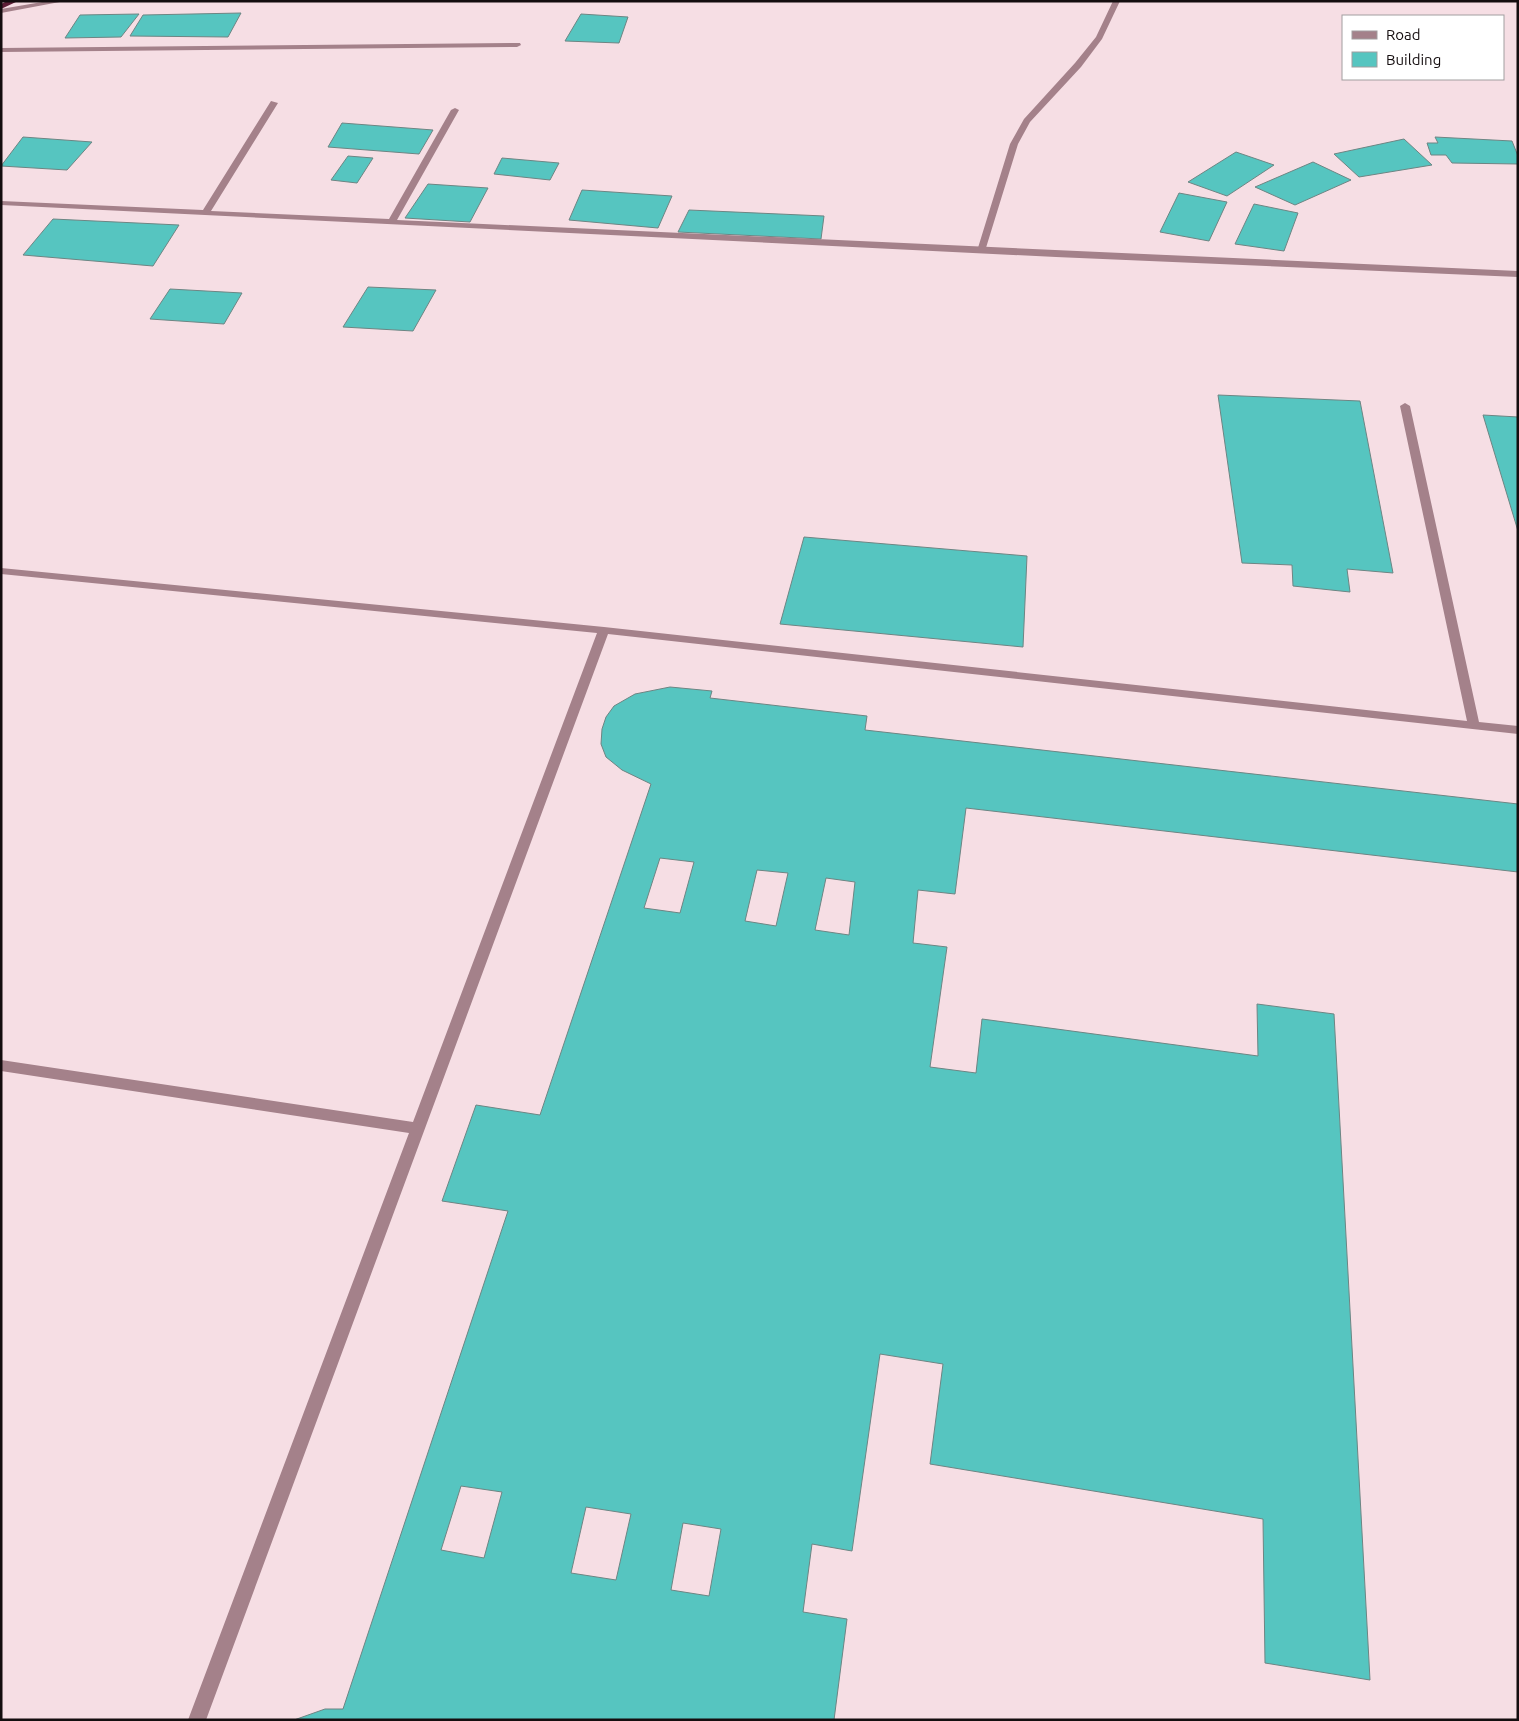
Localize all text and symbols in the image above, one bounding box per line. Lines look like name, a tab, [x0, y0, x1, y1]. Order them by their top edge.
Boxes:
legend	[1342, 15, 1504, 80]
text: Road	[1386, 26, 1421, 43]
text: Building	[1386, 51, 1441, 68]

